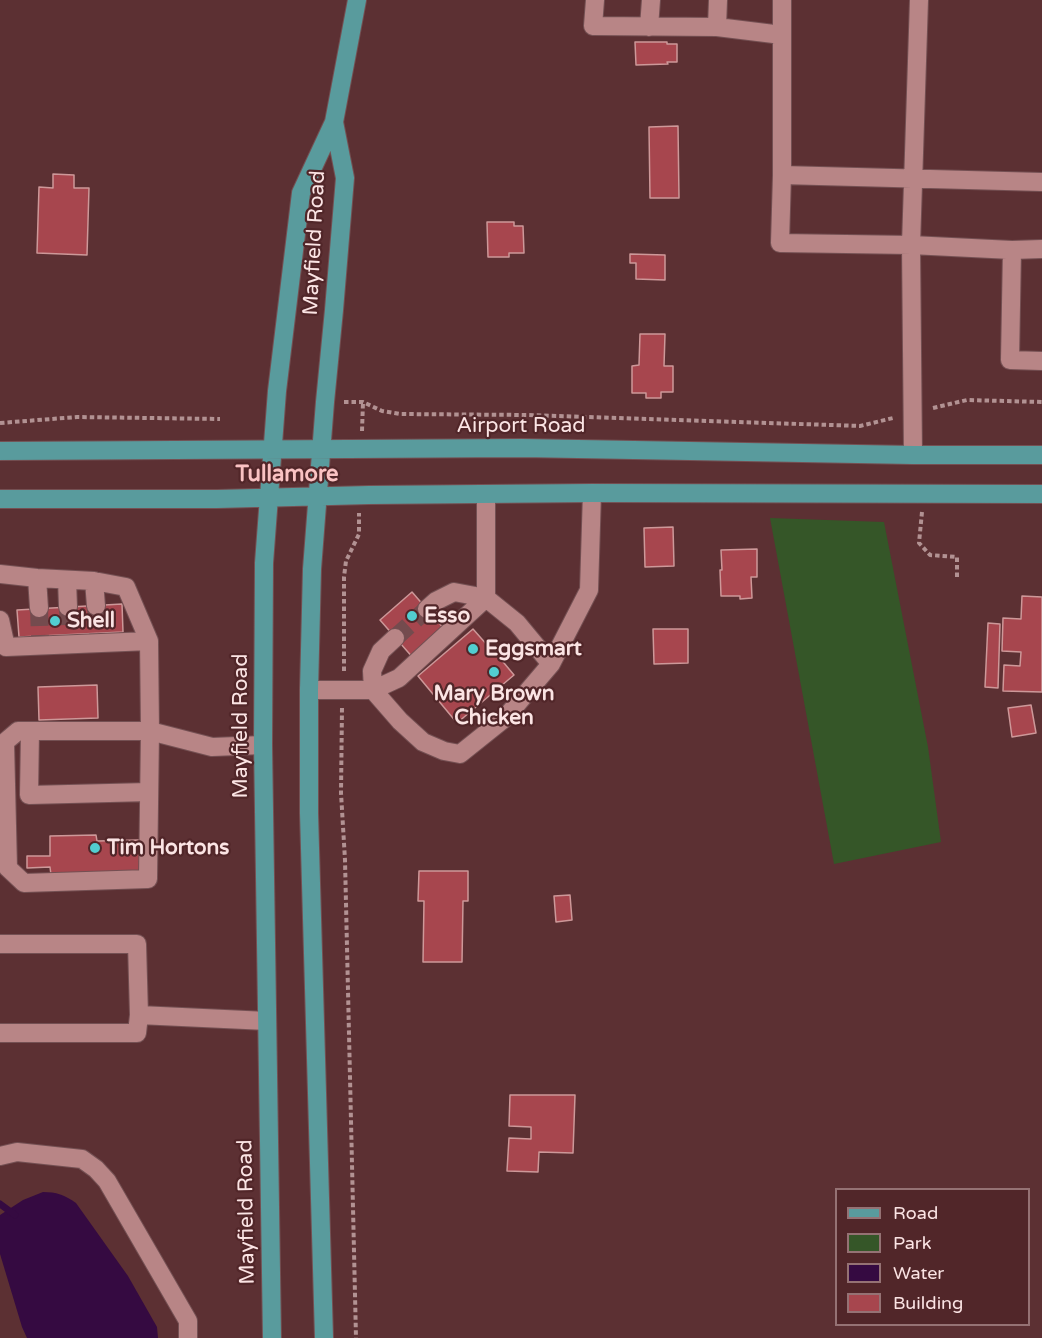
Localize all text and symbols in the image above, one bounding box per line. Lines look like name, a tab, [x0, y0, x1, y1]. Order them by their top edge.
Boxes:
street label: Mayfield Road	[299, 170, 331, 316]
street label: Airport Road	[456, 413, 586, 439]
district label: Tullamore	[236, 462, 338, 488]
place label: Esso	[424, 603, 470, 629]
place label: Shell	[67, 608, 115, 634]
marker: Esso	[405, 609, 419, 623]
marker: Shell	[48, 614, 62, 628]
place label: Eggsmart	[485, 636, 582, 662]
marker: Eggsmart	[466, 642, 480, 656]
street label: Mayfield Road	[228, 653, 254, 799]
marker: Mary Brown Chicken	[487, 665, 501, 679]
place label: Mary Brown Chicken	[433, 681, 555, 731]
place label: Tim Hortons	[107, 835, 229, 861]
marker: Tim Hortons	[88, 841, 102, 855]
street label: Mayfield Road	[233, 1139, 261, 1285]
legend	[835, 1188, 1030, 1326]
text: Road	[893, 1202, 938, 1224]
text: Park	[893, 1232, 931, 1254]
text: Water	[893, 1262, 944, 1284]
text: Building	[893, 1292, 963, 1314]

